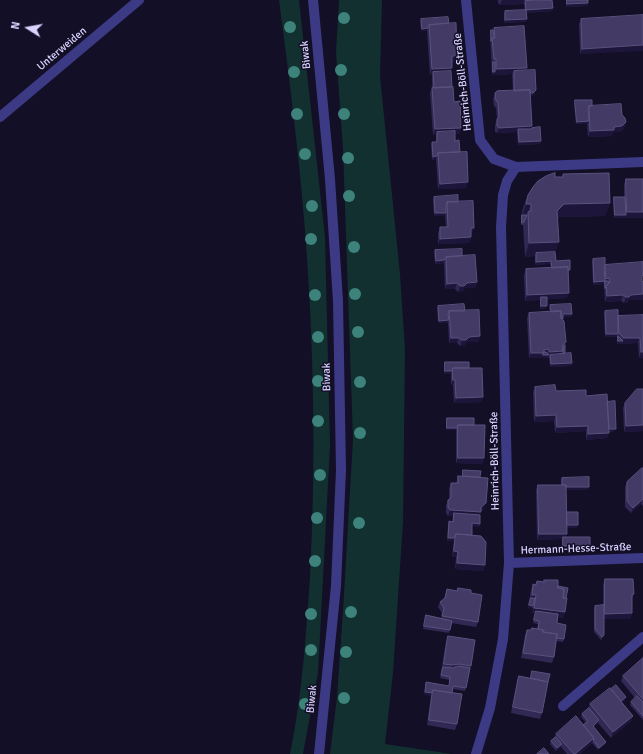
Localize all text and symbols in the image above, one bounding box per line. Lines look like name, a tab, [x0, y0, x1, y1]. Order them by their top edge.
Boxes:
north arrow	[8, 8, 48, 48]
text: N	[9, 21, 23, 31]
street label: Unterweiden	[35, 24, 89, 74]
street label: Heinrich-Böll-Straße	[451, 32, 475, 132]
street label: Biwak	[298, 40, 314, 70]
street label: Biwak	[320, 363, 334, 391]
street label: Heinrich-Böll-Straße	[488, 412, 502, 510]
street label: Hermann-Hesse-Straße	[520, 540, 632, 558]
street label: Biwak	[304, 684, 320, 714]

